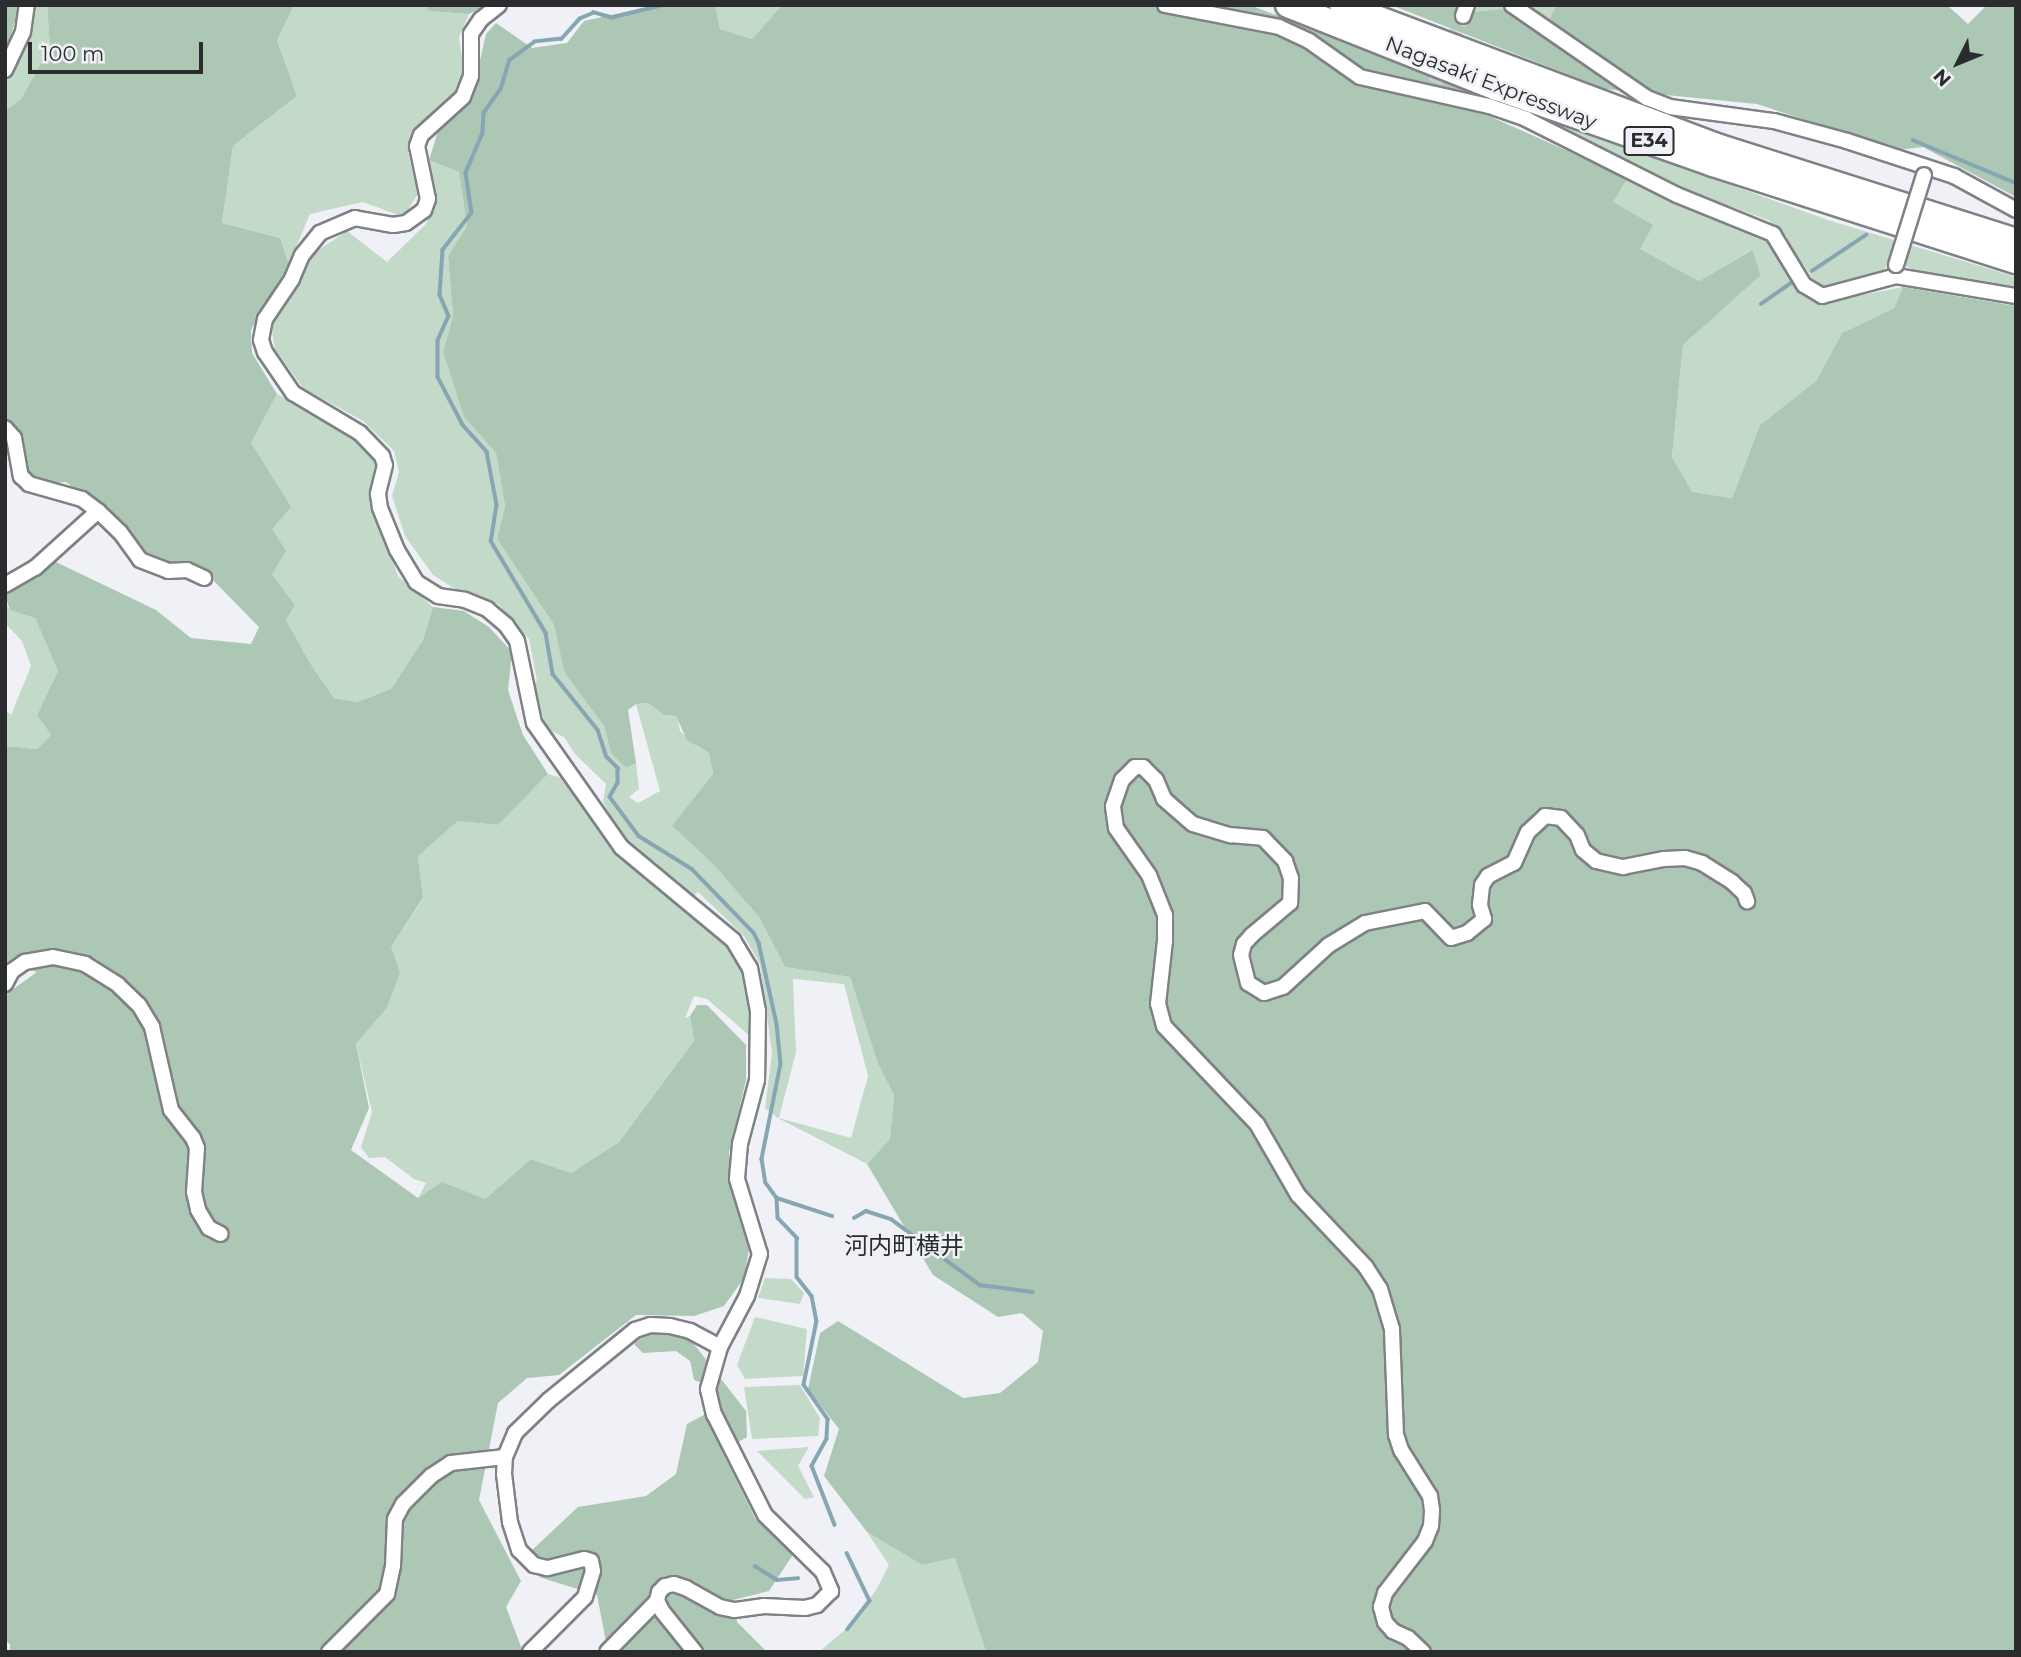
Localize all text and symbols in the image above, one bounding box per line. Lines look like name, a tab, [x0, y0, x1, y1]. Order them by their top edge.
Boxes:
scale bar	[32, 28, 206, 72]
north arrow	[1923, 28, 1993, 98]
street label: Nagasaki Expressway	[1382, 31, 1600, 135]
text: 100 m	[41, 41, 104, 66]
text: N	[1929, 64, 1956, 91]
road number: E34	[1623, 125, 1675, 156]
district label: 河内町横井	[844, 1232, 964, 1260]

